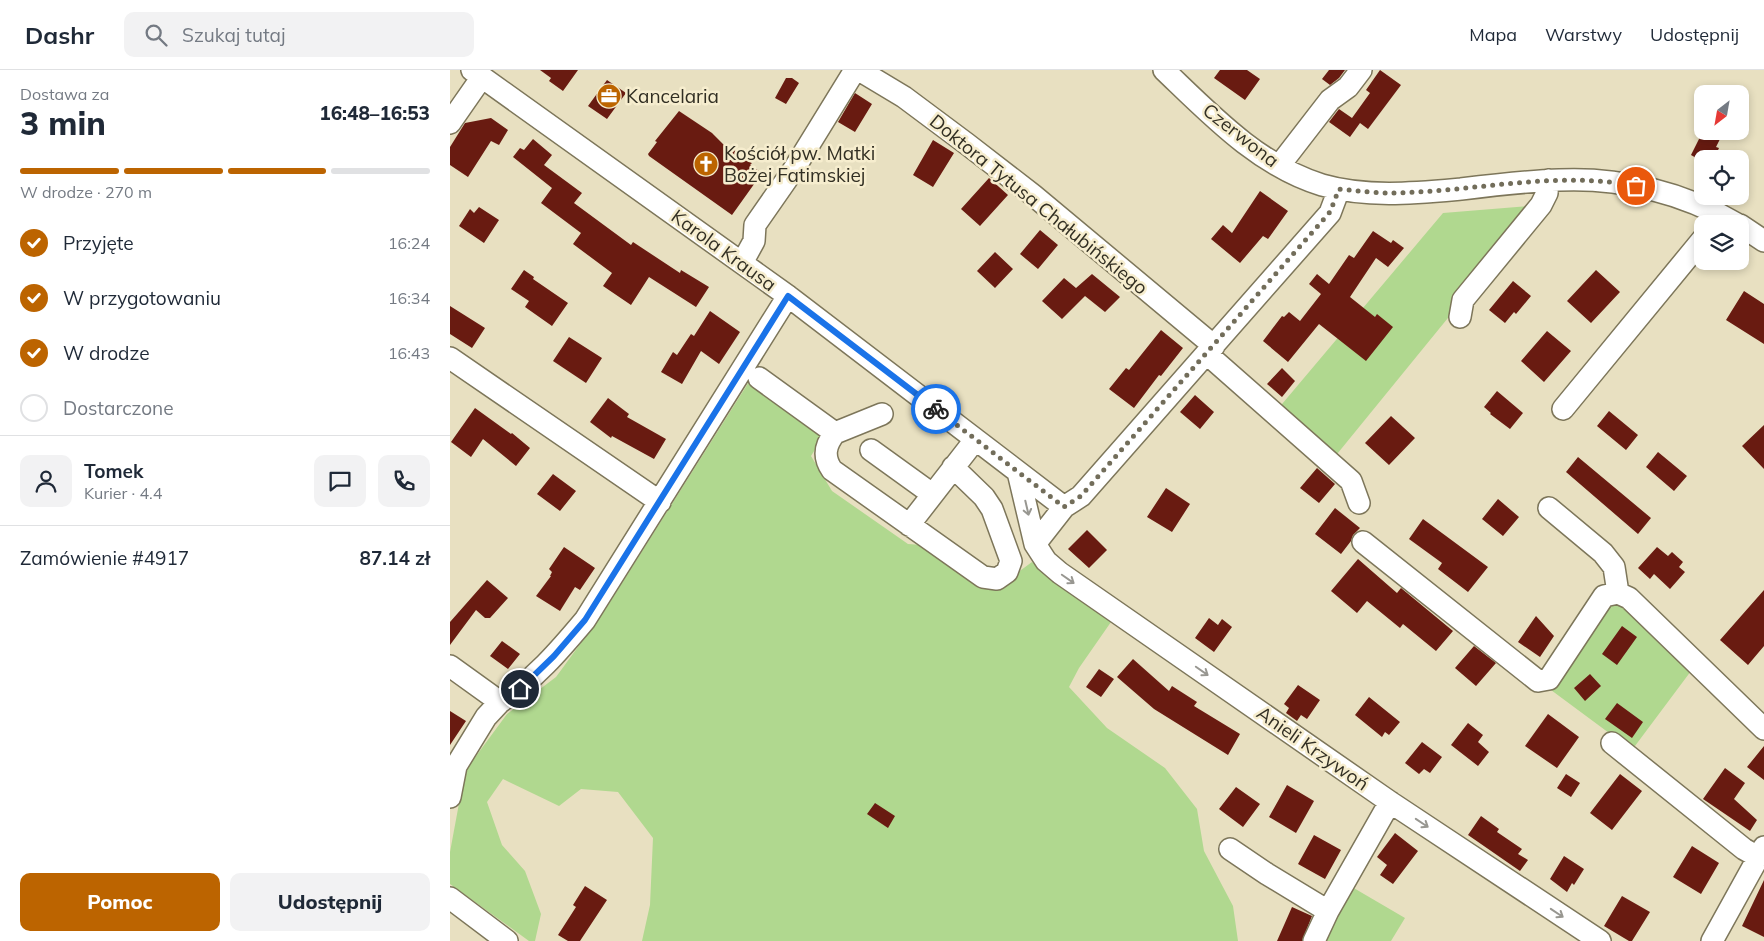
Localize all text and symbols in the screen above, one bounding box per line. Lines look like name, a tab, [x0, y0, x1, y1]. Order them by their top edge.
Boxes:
search box	[124, 12, 474, 57]
text: Dashr	[25, 20, 94, 50]
icon: search	[142, 21, 170, 49]
text: Szukaj tutaj	[182, 23, 286, 47]
text: Mapa	[1469, 23, 1517, 46]
text: Warstwy	[1545, 23, 1622, 46]
text: Udostępnij	[1650, 23, 1739, 46]
office icon: Kancelaria	[596, 83, 622, 109]
text: Dostawa za	[20, 84, 109, 104]
place label: Kancelaria	[626, 84, 719, 108]
north arrow	[1694, 85, 1749, 140]
map controls	[1694, 85, 1749, 270]
street label: Czerwona	[1198, 98, 1284, 172]
text: 16:48–16:53	[319, 101, 430, 125]
text: 3 min	[20, 103, 106, 143]
street label: Doktora Tytusa Chałubińskiego	[925, 109, 1153, 299]
place label: Kościół pw. Matki Bożej Fatimskiej	[724, 141, 875, 187]
button: locate	[1694, 150, 1749, 205]
church icon: Kościół pw. Matki Bożej Fatimskiej	[693, 151, 719, 177]
pin	[1615, 165, 1657, 207]
icon: bag	[1622, 172, 1650, 200]
text: W drodze · 270 m	[20, 182, 152, 202]
street label: Karola Krausa	[667, 204, 781, 296]
button: layers	[1694, 215, 1749, 270]
icon: check	[20, 229, 48, 257]
text: Przyjęte	[63, 231, 134, 255]
text: 16:24	[388, 233, 430, 253]
icon: check	[20, 284, 48, 312]
text: W przygotowaniu	[63, 286, 221, 310]
text: 16:34	[388, 288, 430, 308]
icon: check	[20, 339, 48, 367]
text: W drodze	[63, 341, 150, 365]
text: 16:43	[388, 343, 430, 363]
courier	[911, 384, 961, 434]
icon: bike	[922, 395, 950, 423]
text: Dostarczone	[63, 396, 174, 420]
button: person	[20, 455, 72, 507]
button: chat	[314, 455, 366, 507]
button: phone	[378, 455, 430, 507]
text: Tomek	[84, 459, 144, 483]
text: Kurier · 4.4	[84, 483, 162, 503]
one-way arrow	[1023, 500, 1032, 516]
text: Zamówienie #4917	[20, 546, 189, 570]
text: 87.14 zł	[360, 546, 430, 570]
one-way arrow	[1061, 574, 1075, 584]
one-way arrow	[1195, 666, 1209, 676]
pin	[499, 668, 541, 710]
icon: home	[506, 675, 534, 703]
street label: Anieli Krzywoń	[1252, 701, 1374, 795]
one-way arrow	[1415, 818, 1429, 828]
button: Pomoc	[20, 873, 220, 931]
button: Udostępnij	[230, 873, 430, 931]
one-way arrow	[1550, 908, 1564, 918]

